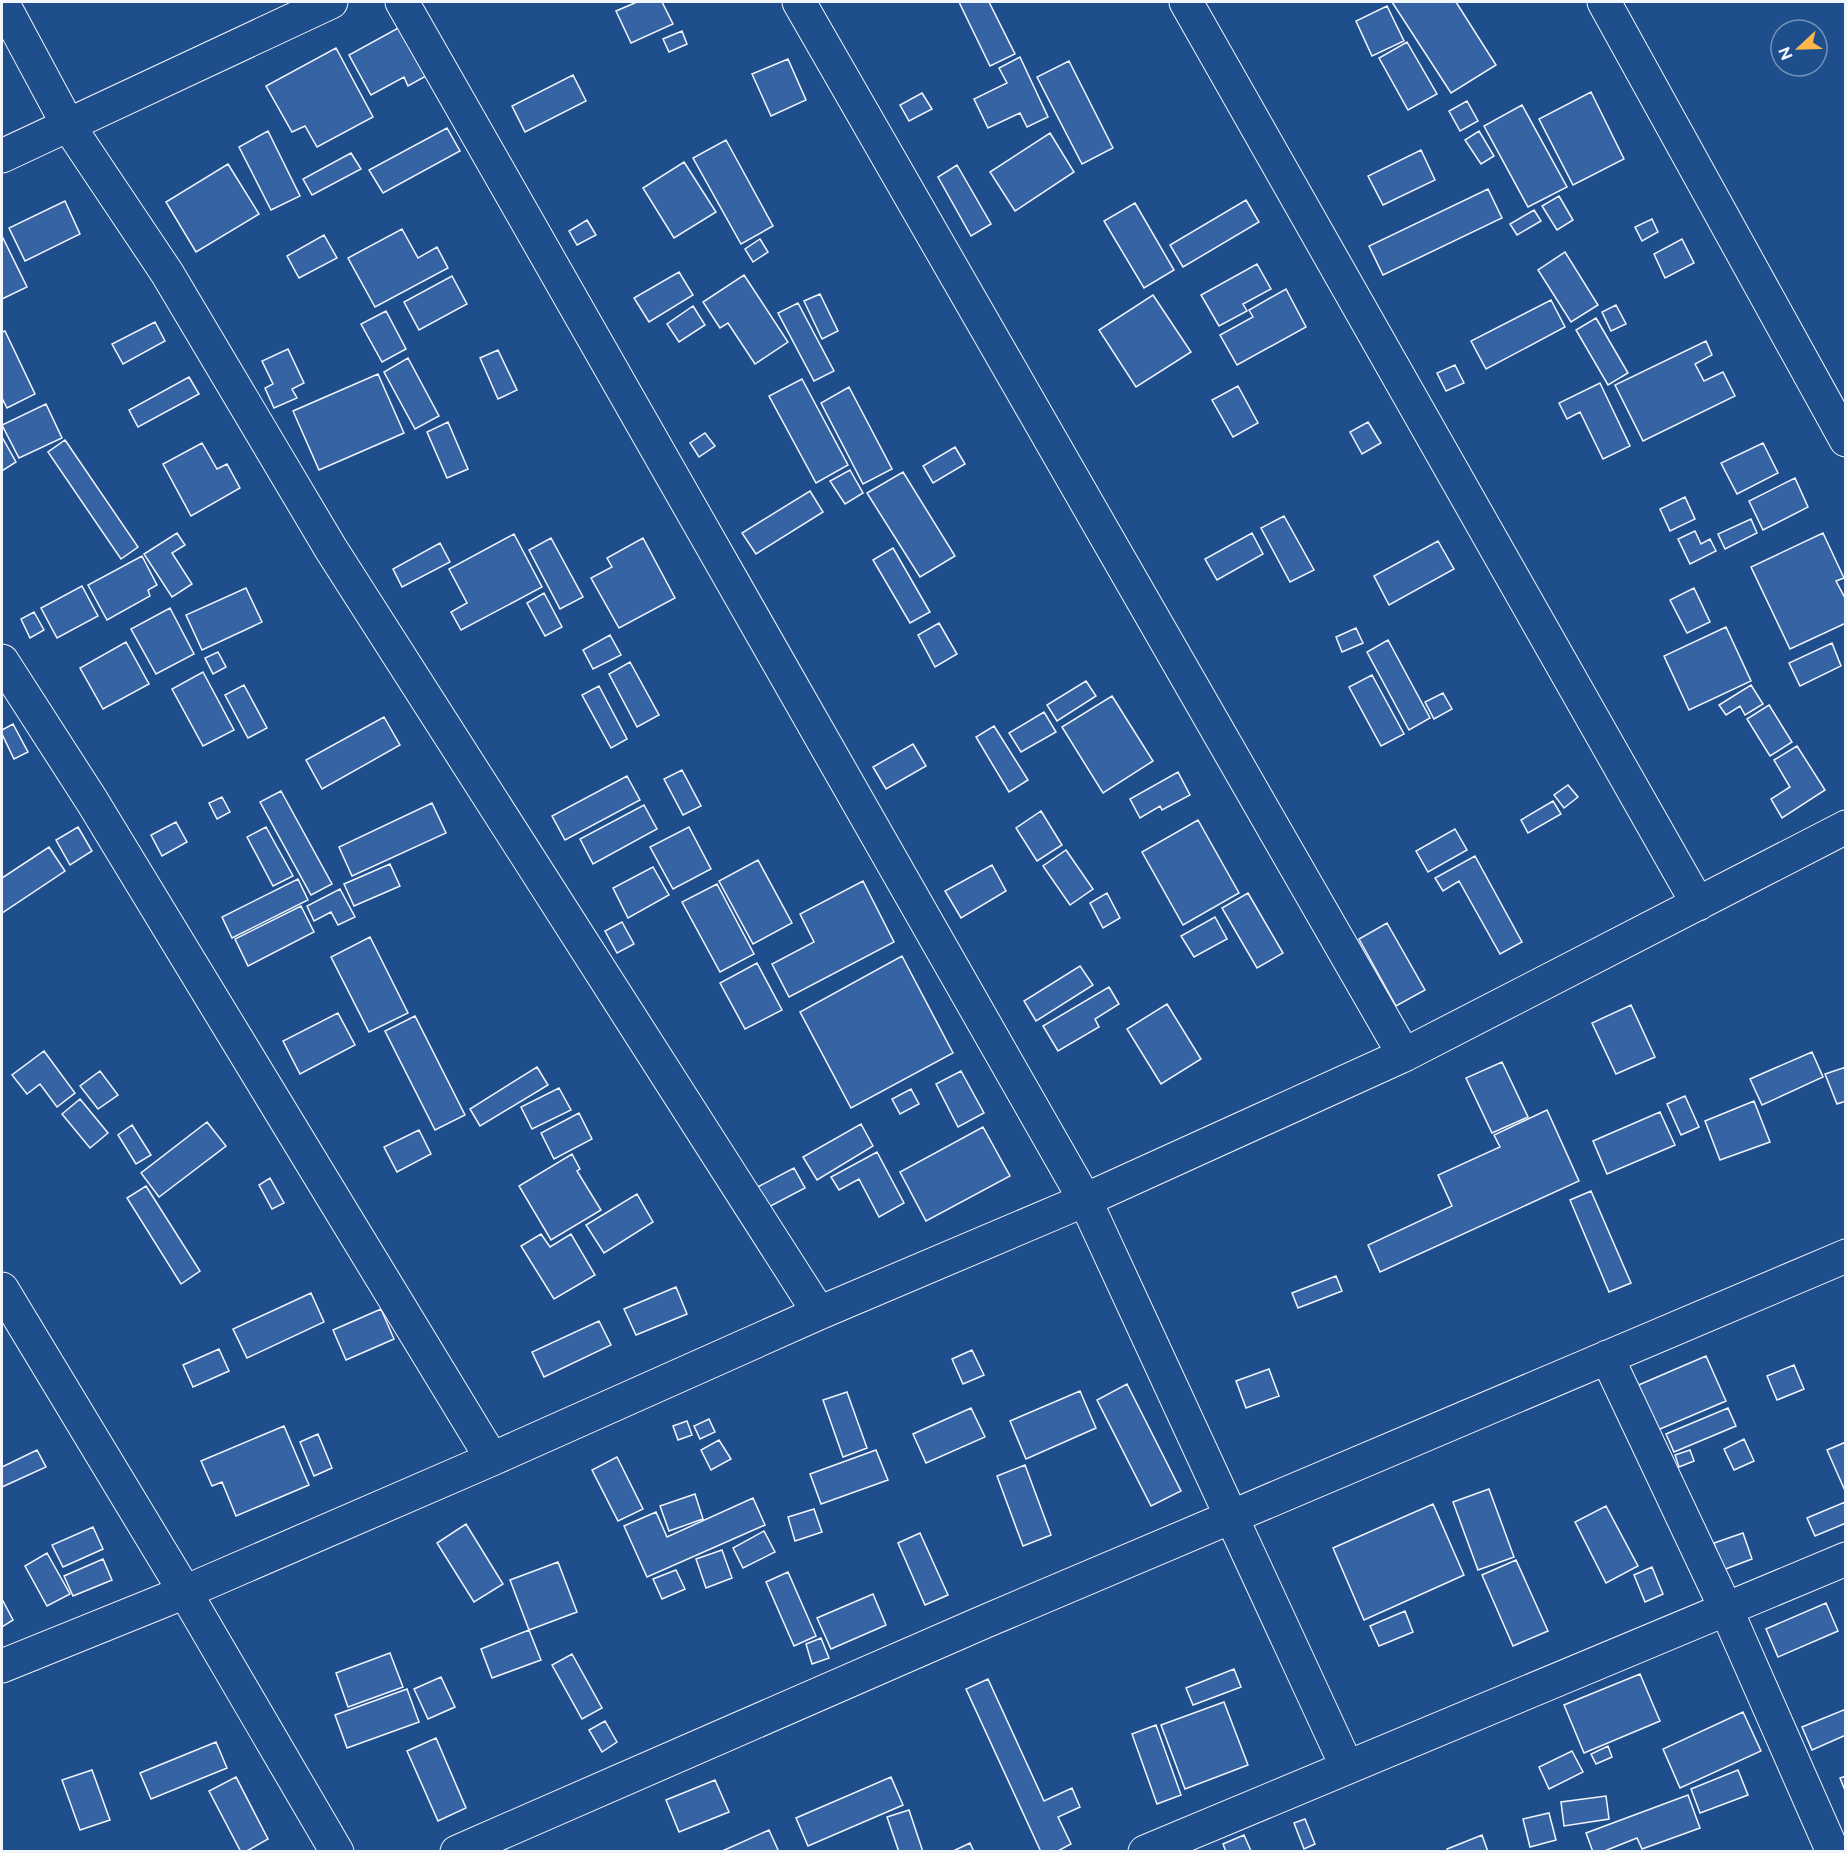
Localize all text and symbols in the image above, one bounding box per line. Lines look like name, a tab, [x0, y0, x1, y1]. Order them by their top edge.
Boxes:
north arrow	[1769, 18, 1829, 78]
text: N	[1774, 44, 1797, 63]

